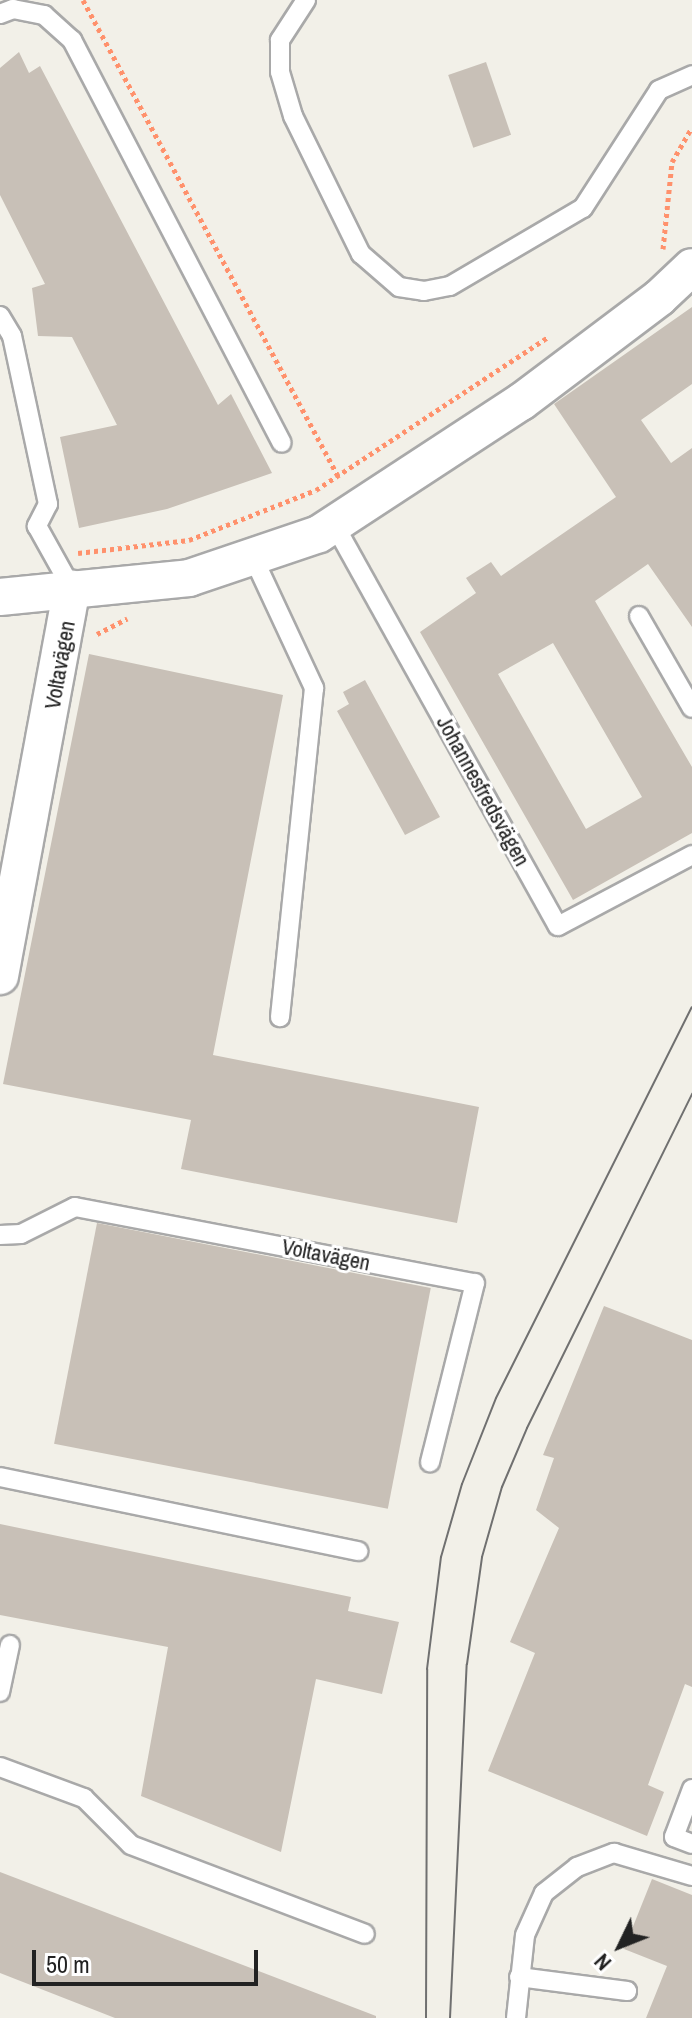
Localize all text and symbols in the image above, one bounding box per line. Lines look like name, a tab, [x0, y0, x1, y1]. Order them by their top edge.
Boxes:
street label: Voltavägen	[39, 619, 81, 711]
street label: Johannesfredsvägen	[431, 711, 535, 871]
street label: Voltavägen	[280, 1234, 372, 1276]
north arrow	[580, 1906, 660, 1986]
scale bar	[36, 1934, 262, 1984]
text: N	[587, 1947, 618, 1977]
text: 50 m	[46, 1948, 90, 1980]

